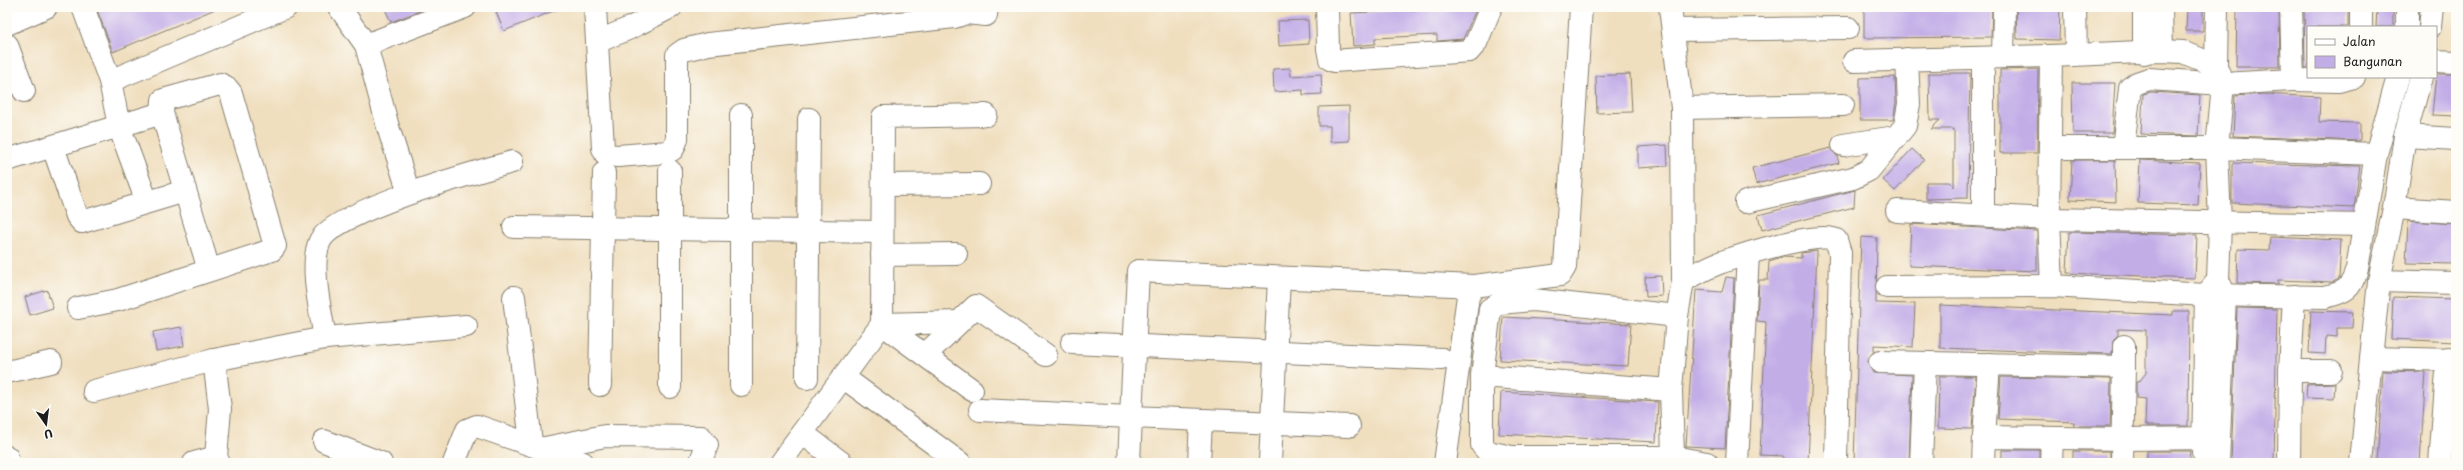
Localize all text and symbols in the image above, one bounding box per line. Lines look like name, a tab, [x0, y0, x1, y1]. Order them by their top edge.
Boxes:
legend	[2307, 26, 2437, 78]
text: Jalan	[2343, 32, 2376, 50]
text: Bangunan	[2343, 52, 2402, 70]
north arrow	[26, 404, 66, 444]
text: U	[42, 425, 55, 443]

